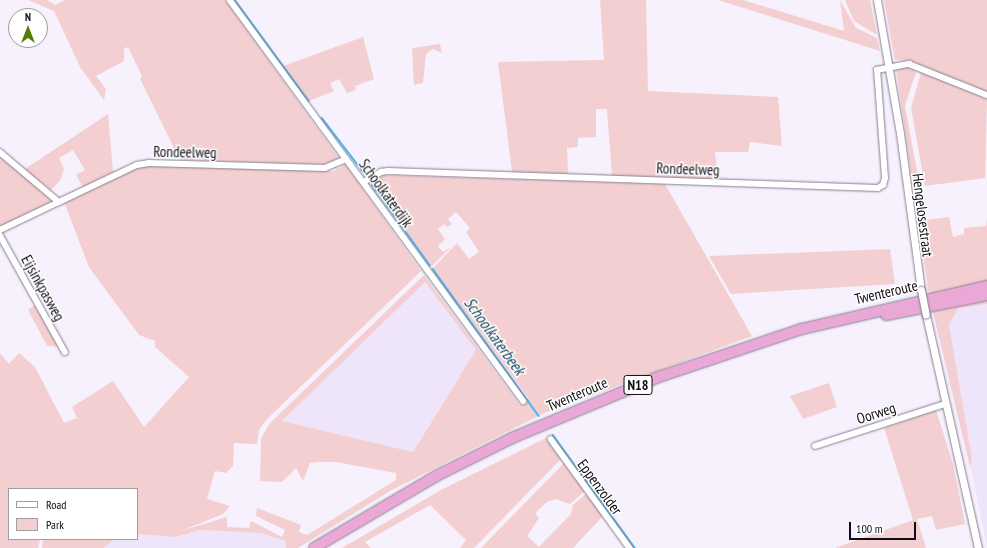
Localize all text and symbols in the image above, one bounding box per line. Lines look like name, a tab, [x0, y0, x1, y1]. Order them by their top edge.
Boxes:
north arrow	[8, 8, 48, 48]
text: N	[25, 10, 31, 24]
street label: Rondeelweg	[153, 142, 217, 162]
street label: Schoolkaterdijk	[355, 155, 417, 231]
street label: Rondeelweg	[656, 159, 720, 179]
street label: Hengelosestraat	[909, 172, 937, 258]
street label: Eijsinkpasweg	[18, 252, 68, 324]
street label: Twenteroute	[853, 276, 919, 308]
water label: Schoolkaterbeek	[460, 293, 530, 379]
street label: Twenteroute	[544, 373, 610, 415]
road number: N18	[623, 373, 653, 397]
street label: Oorweg	[854, 398, 898, 428]
street label: Eppenzolder	[574, 456, 626, 518]
legend	[8, 488, 138, 540]
text: Road	[46, 497, 66, 512]
scale bar	[851, 514, 918, 540]
text: Park	[46, 517, 64, 532]
text: 100 m	[856, 521, 883, 536]

